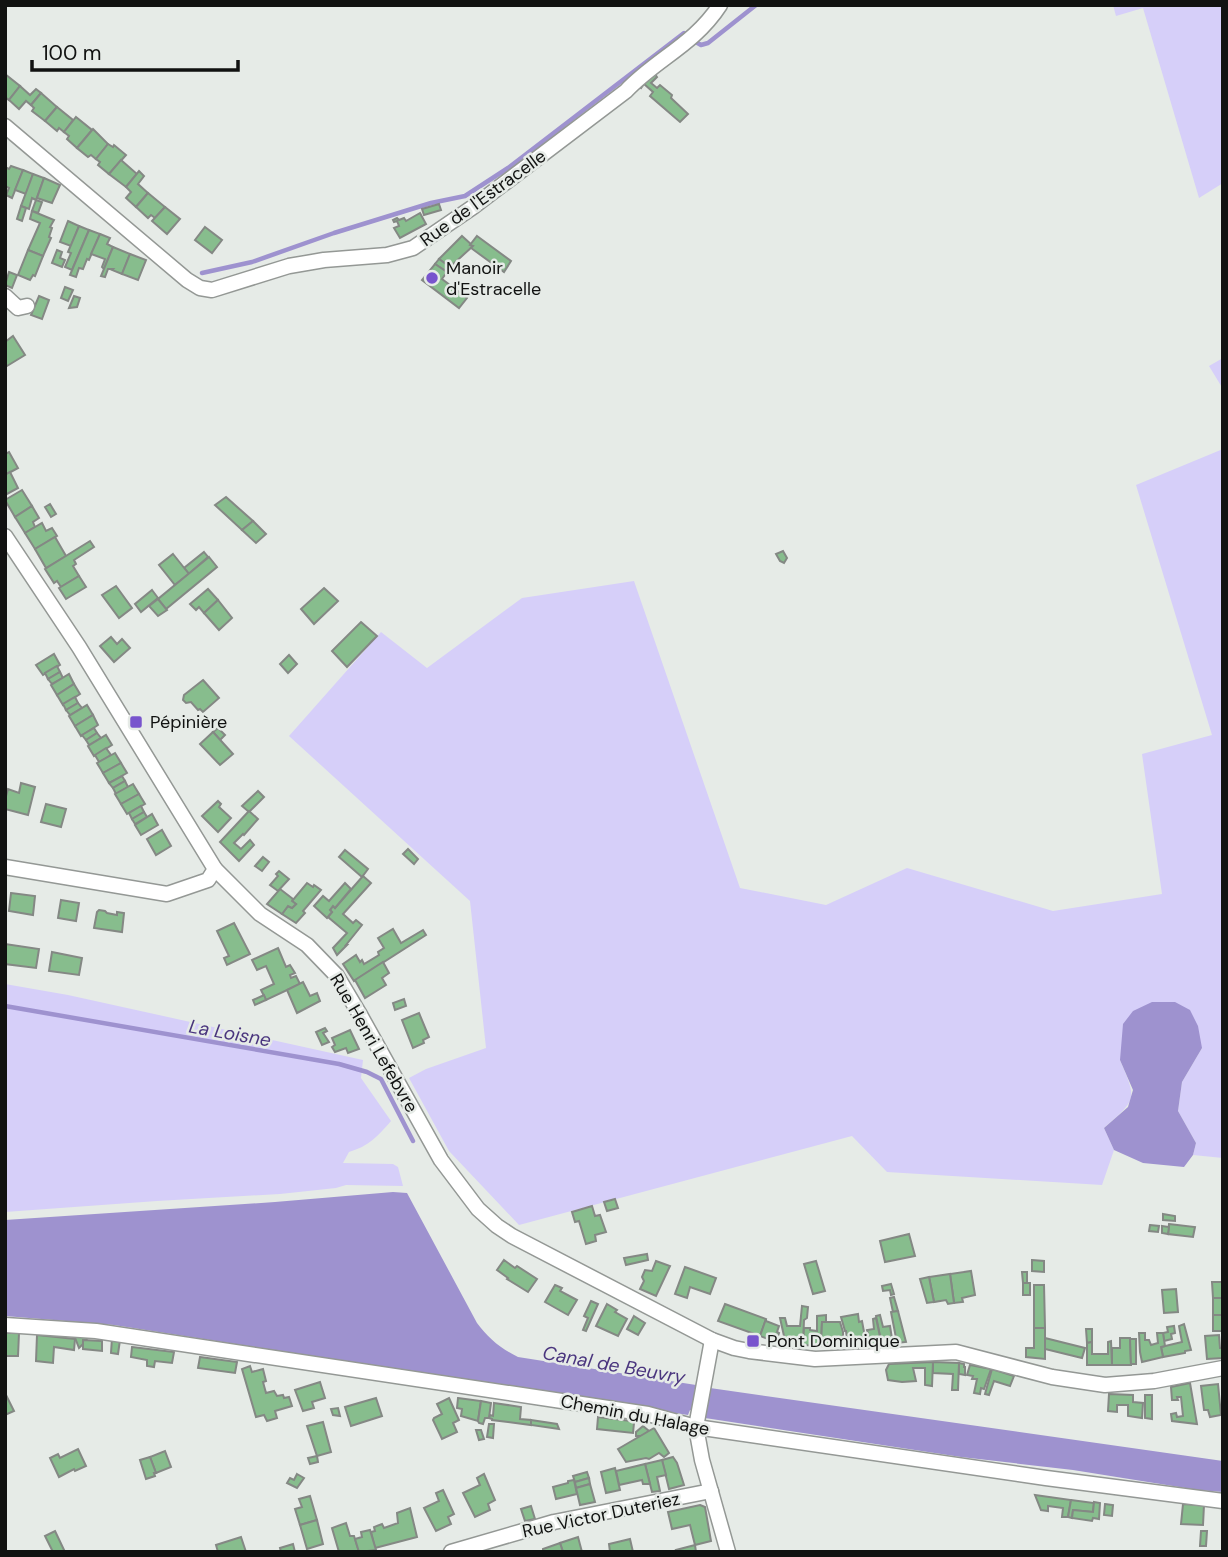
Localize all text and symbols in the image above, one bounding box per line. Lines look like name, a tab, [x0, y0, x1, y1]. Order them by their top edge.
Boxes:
scale bar	[32, 28, 238, 72]
text: 100 m	[42, 39, 102, 67]
street label: Rue de l'Estracelle	[415, 144, 551, 252]
place label: Manoir d'Estracelle	[446, 256, 541, 301]
marker: Manoir d'Estracelle	[424, 270, 440, 286]
place label: Pépinière	[150, 710, 227, 734]
marker: Pépinière	[128, 714, 144, 730]
street label: Rue Henri Lefebvre	[324, 969, 424, 1117]
water label: La Loisne	[187, 1014, 273, 1053]
place label: Pont Dominique	[767, 1329, 900, 1353]
marker: Pont Dominique	[745, 1333, 761, 1349]
water label: Canal de Beuvry	[541, 1340, 689, 1390]
street label: Chemin du Halage	[559, 1389, 711, 1441]
street label: Rue Victor Duteriez	[520, 1487, 682, 1543]

